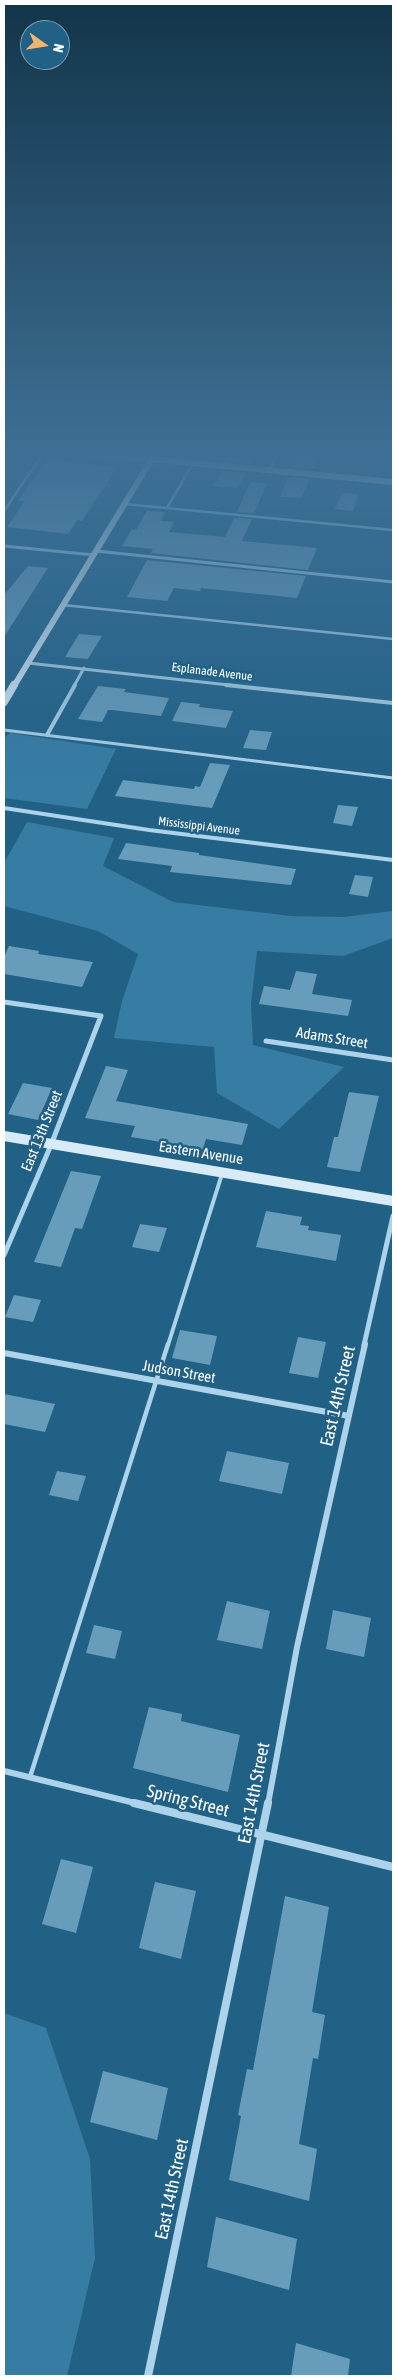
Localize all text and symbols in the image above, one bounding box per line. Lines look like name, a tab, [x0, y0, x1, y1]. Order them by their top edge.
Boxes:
north arrow	[20, 20, 70, 70]
text: N	[50, 42, 67, 54]
street label: Esplanade Avenue	[171, 660, 253, 684]
street label: Mississippi Avenue	[157, 814, 241, 838]
street label: Adams Street	[295, 1023, 369, 1053]
street label: East 13th Street	[18, 1088, 66, 1174]
street label: Eastern Avenue	[158, 1137, 244, 1169]
street label: East 14th Street	[316, 1343, 360, 1449]
street label: Judson Street	[141, 1357, 217, 1387]
street label: East 14th Street	[234, 1740, 274, 1846]
street label: Spring Street	[145, 1780, 231, 1822]
street label: East 14th Street	[151, 2136, 193, 2242]

